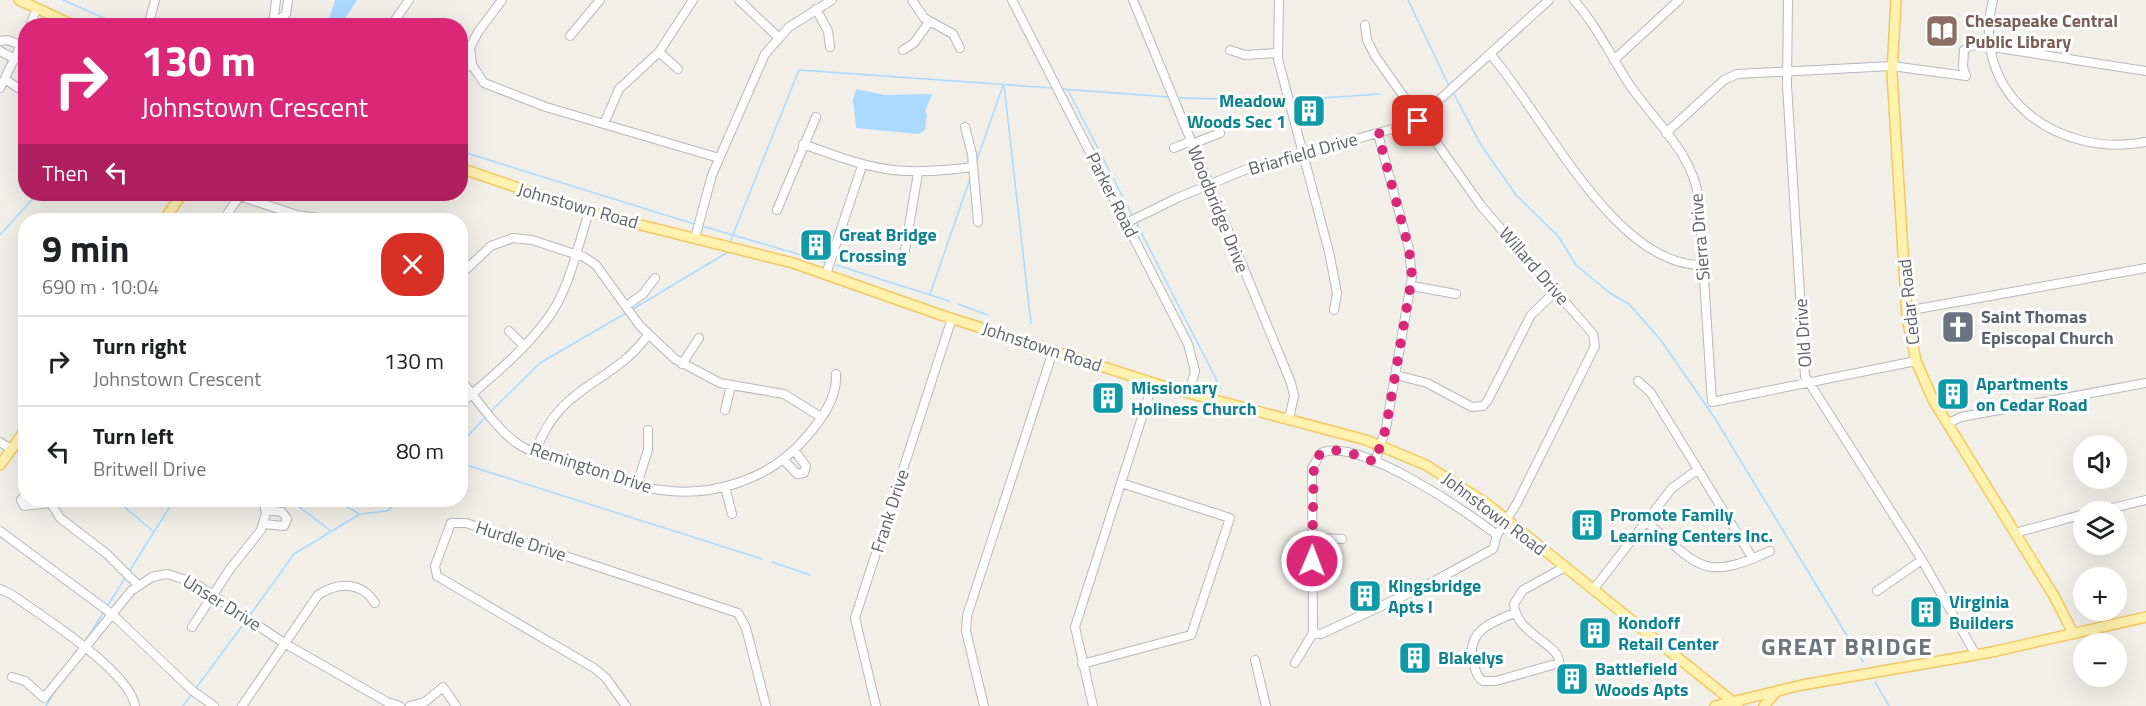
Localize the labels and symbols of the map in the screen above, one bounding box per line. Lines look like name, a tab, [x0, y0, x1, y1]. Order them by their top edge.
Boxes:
place label: Chesapeake Central Public Library	[1965, 7, 2118, 55]
library icon: Chesapeake Central Public Library	[1924, 13, 1960, 49]
place label: Meadow Woods Sec 1	[1187, 87, 1286, 135]
building icon: Meadow Woods Sec 1	[1291, 93, 1327, 129]
pin	[1392, 95, 1443, 146]
street label: Briarfield Drive	[1245, 125, 1361, 182]
street label: Woodbridge Drive	[1181, 141, 1256, 276]
street label: Parker Road	[1079, 147, 1145, 242]
street label: Johnstown Road	[515, 175, 642, 236]
street label: Sierra Drive	[1682, 192, 1717, 282]
place label: Great Bridge Crossing	[839, 221, 937, 269]
street label: Willard Drive	[1493, 221, 1576, 311]
building icon: Great Bridge Crossing	[798, 227, 834, 263]
street label: Cedar Road	[1891, 258, 1926, 346]
street label: Old Drive	[1787, 298, 1818, 368]
place label: Saint Thomas Episcopal Church	[1981, 303, 2114, 351]
church icon: Saint Thomas Episcopal Church	[1940, 309, 1976, 345]
street label: Johnstown Road	[979, 314, 1105, 379]
place label: Apartments on Cedar Road	[1976, 370, 2088, 418]
place label: Missionary Holiness Church	[1131, 374, 1257, 422]
building icon: Apartments on Cedar Road	[1935, 376, 1971, 412]
building icon: Missionary Holiness Church	[1090, 380, 1126, 416]
street label: Remington Drive	[527, 435, 656, 500]
street label: Johnstown Road	[1437, 465, 1552, 562]
street label: Frank Drive	[863, 466, 916, 556]
place label: Promote Family Learning Centers Inc.	[1610, 501, 1773, 549]
building icon: Promote Family Learning Centers Inc.	[1569, 507, 1605, 543]
street label: Hurdle Drive	[472, 513, 570, 568]
position arrow	[1280, 529, 1344, 593]
street label: Unser Drive	[178, 568, 267, 637]
place label: Kingsbridge Apts I	[1388, 572, 1481, 620]
building icon: Kingsbridge Apts I	[1347, 578, 1383, 614]
place label: Virginia Builders	[1949, 588, 2014, 636]
building icon: Virginia Builders	[1908, 594, 1944, 630]
place label: Kondoff Retail Center	[1618, 609, 1719, 657]
building icon: Kondoff Retail Center	[1577, 615, 1613, 651]
district label: GREAT BRIDGE	[1761, 628, 1933, 664]
building icon: Blakelys	[1397, 640, 1433, 676]
place label: Blakelys	[1438, 644, 1504, 671]
place label: Battlefield Woods Apts	[1595, 655, 1689, 703]
building icon: Battlefield Woods Apts	[1554, 661, 1590, 697]

